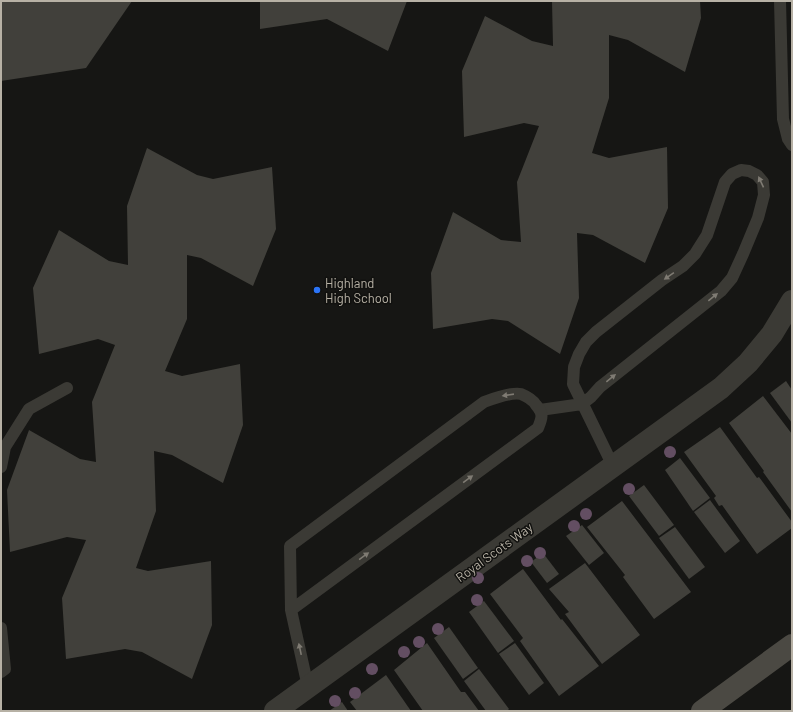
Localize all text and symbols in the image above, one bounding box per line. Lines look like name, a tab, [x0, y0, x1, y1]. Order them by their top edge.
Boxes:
one-way arrow	[758, 176, 764, 188]
one-way arrow	[664, 272, 674, 280]
place label: Highland High School	[325, 275, 392, 306]
marker: Highland High School	[312, 285, 322, 295]
one-way arrow	[707, 293, 718, 301]
one-way arrow	[606, 374, 617, 383]
one-way arrow	[502, 392, 514, 398]
one-way arrow	[463, 475, 473, 483]
street label: Royal Scots Way	[452, 519, 536, 585]
one-way arrow	[358, 552, 369, 561]
one-way arrow	[296, 643, 302, 655]

